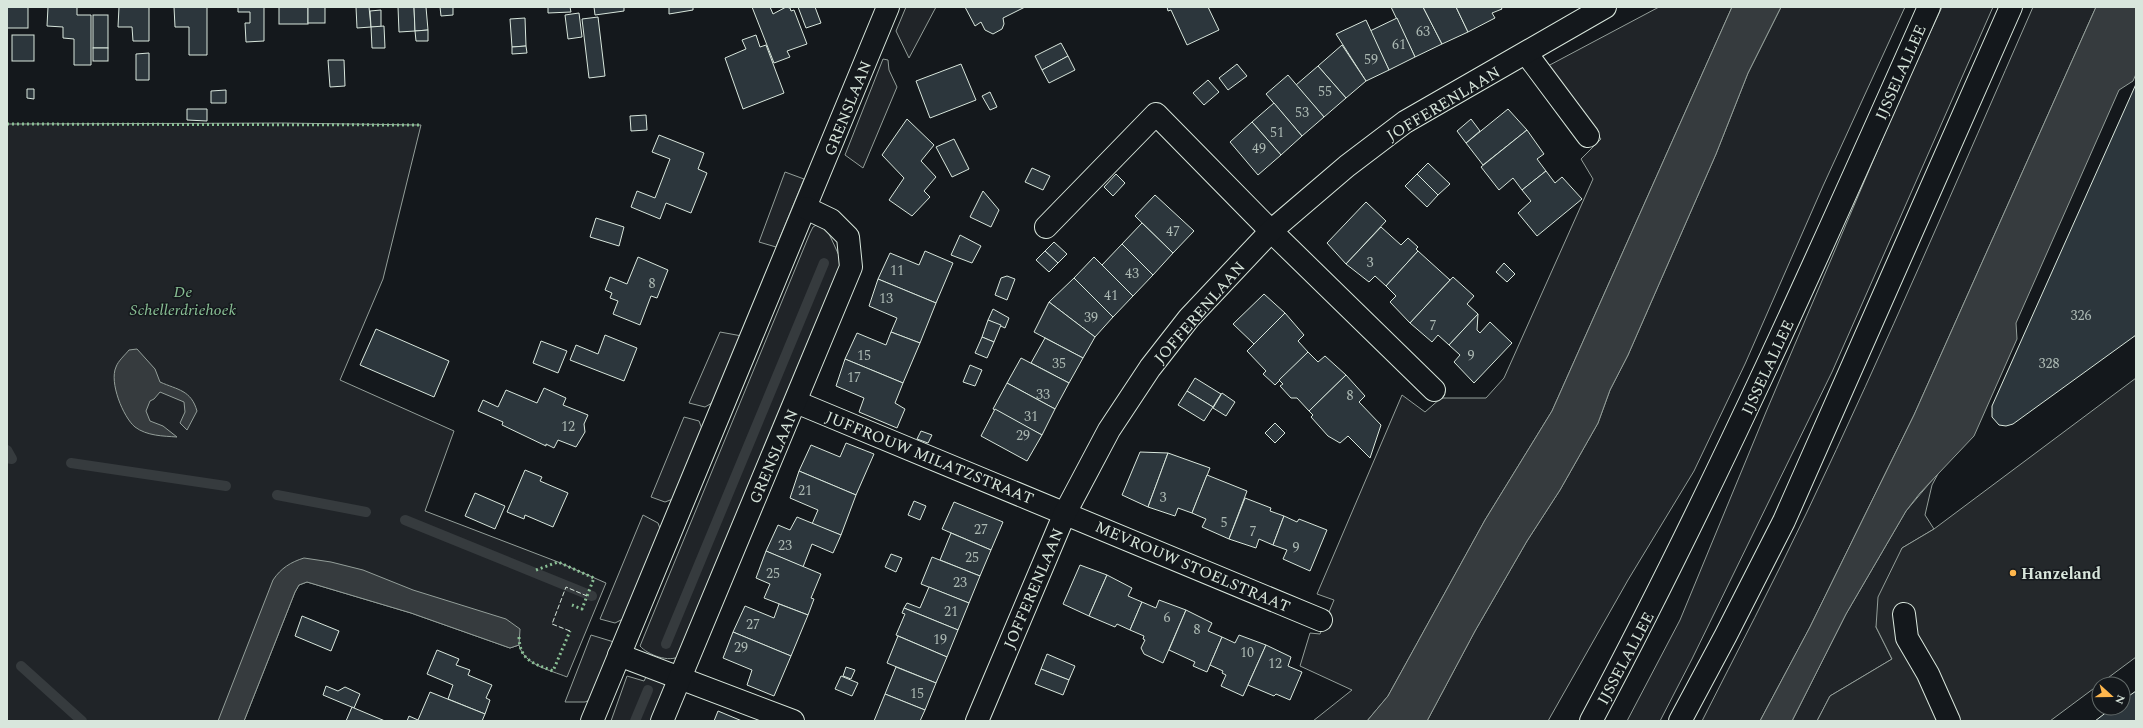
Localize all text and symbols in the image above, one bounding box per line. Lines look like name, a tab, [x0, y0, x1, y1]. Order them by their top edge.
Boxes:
house number: 63	[1416, 21, 1430, 42]
street label: IJSSELALLEE	[1869, 21, 1933, 124]
house number: 61	[1392, 34, 1406, 55]
house number: 59	[1364, 49, 1378, 70]
street label: GRENSLAAN	[818, 57, 878, 160]
street label: JOFFERENLAAN	[1382, 60, 1505, 147]
house number: 55	[1318, 81, 1332, 102]
house number: 53	[1295, 102, 1309, 123]
house number: 51	[1270, 122, 1284, 143]
house number: 49	[1252, 138, 1266, 159]
house number: 47	[1166, 221, 1180, 242]
house number: 3	[1367, 252, 1374, 273]
street label: JOFFERENLAAN	[1148, 256, 1251, 369]
house number: 11	[890, 260, 904, 281]
house number: 43	[1125, 263, 1139, 284]
house number: 8	[649, 273, 656, 294]
park label: De Schellerdriehoek	[130, 280, 237, 322]
house number: 41	[1104, 285, 1118, 306]
house number: 13	[879, 288, 893, 309]
house number: 326	[2071, 305, 2092, 326]
house number: 39	[1084, 307, 1098, 328]
house number: 7	[1430, 315, 1437, 336]
street label: IJSSELALLEE	[1735, 316, 1800, 419]
house number: 15	[857, 345, 871, 366]
house number: 9	[1468, 345, 1475, 366]
house number: 35	[1052, 353, 1066, 374]
house number: 328	[2039, 353, 2060, 374]
house number: 17	[847, 367, 861, 388]
house number: 33	[1036, 384, 1050, 405]
house number: 8	[1347, 385, 1354, 406]
street label: GRENSLAAN	[743, 405, 805, 507]
street label: JUFFROUW MILATZSTRAAT	[822, 405, 1038, 511]
house number: 31	[1024, 406, 1038, 427]
house number: 12	[561, 416, 575, 437]
house number: 29	[1016, 425, 1030, 446]
house number: 21	[798, 480, 812, 501]
house number: 3	[1160, 487, 1167, 508]
house number: 5	[1221, 512, 1228, 533]
street label: MEVROUW STOELSTRAAT	[1091, 515, 1294, 619]
house number: 27	[974, 519, 988, 540]
house number: 7	[1250, 521, 1257, 542]
street label: JOFFERENLAAN	[998, 524, 1070, 653]
house number: 23	[778, 535, 792, 556]
house number: 9	[1293, 537, 1300, 558]
house number: 25	[965, 547, 979, 568]
place label: Hanzeland	[2021, 562, 2101, 586]
house number: 25	[766, 563, 780, 584]
marker: Hanzeland	[2008, 568, 2018, 578]
house number: 23	[953, 572, 967, 593]
house number: 21	[944, 601, 958, 622]
house number: 6	[1164, 607, 1171, 628]
street label: IJSSELALLEE	[1591, 608, 1661, 709]
house number: 27	[746, 614, 760, 635]
house number: 8	[1194, 619, 1201, 640]
house number: 19	[933, 629, 947, 650]
house number: 29	[734, 637, 748, 658]
house number: 10	[1240, 642, 1254, 663]
house number: 12	[1268, 653, 1282, 674]
north arrow	[2091, 676, 2131, 716]
house number: 15	[910, 683, 924, 704]
text: N	[2110, 692, 2129, 707]

